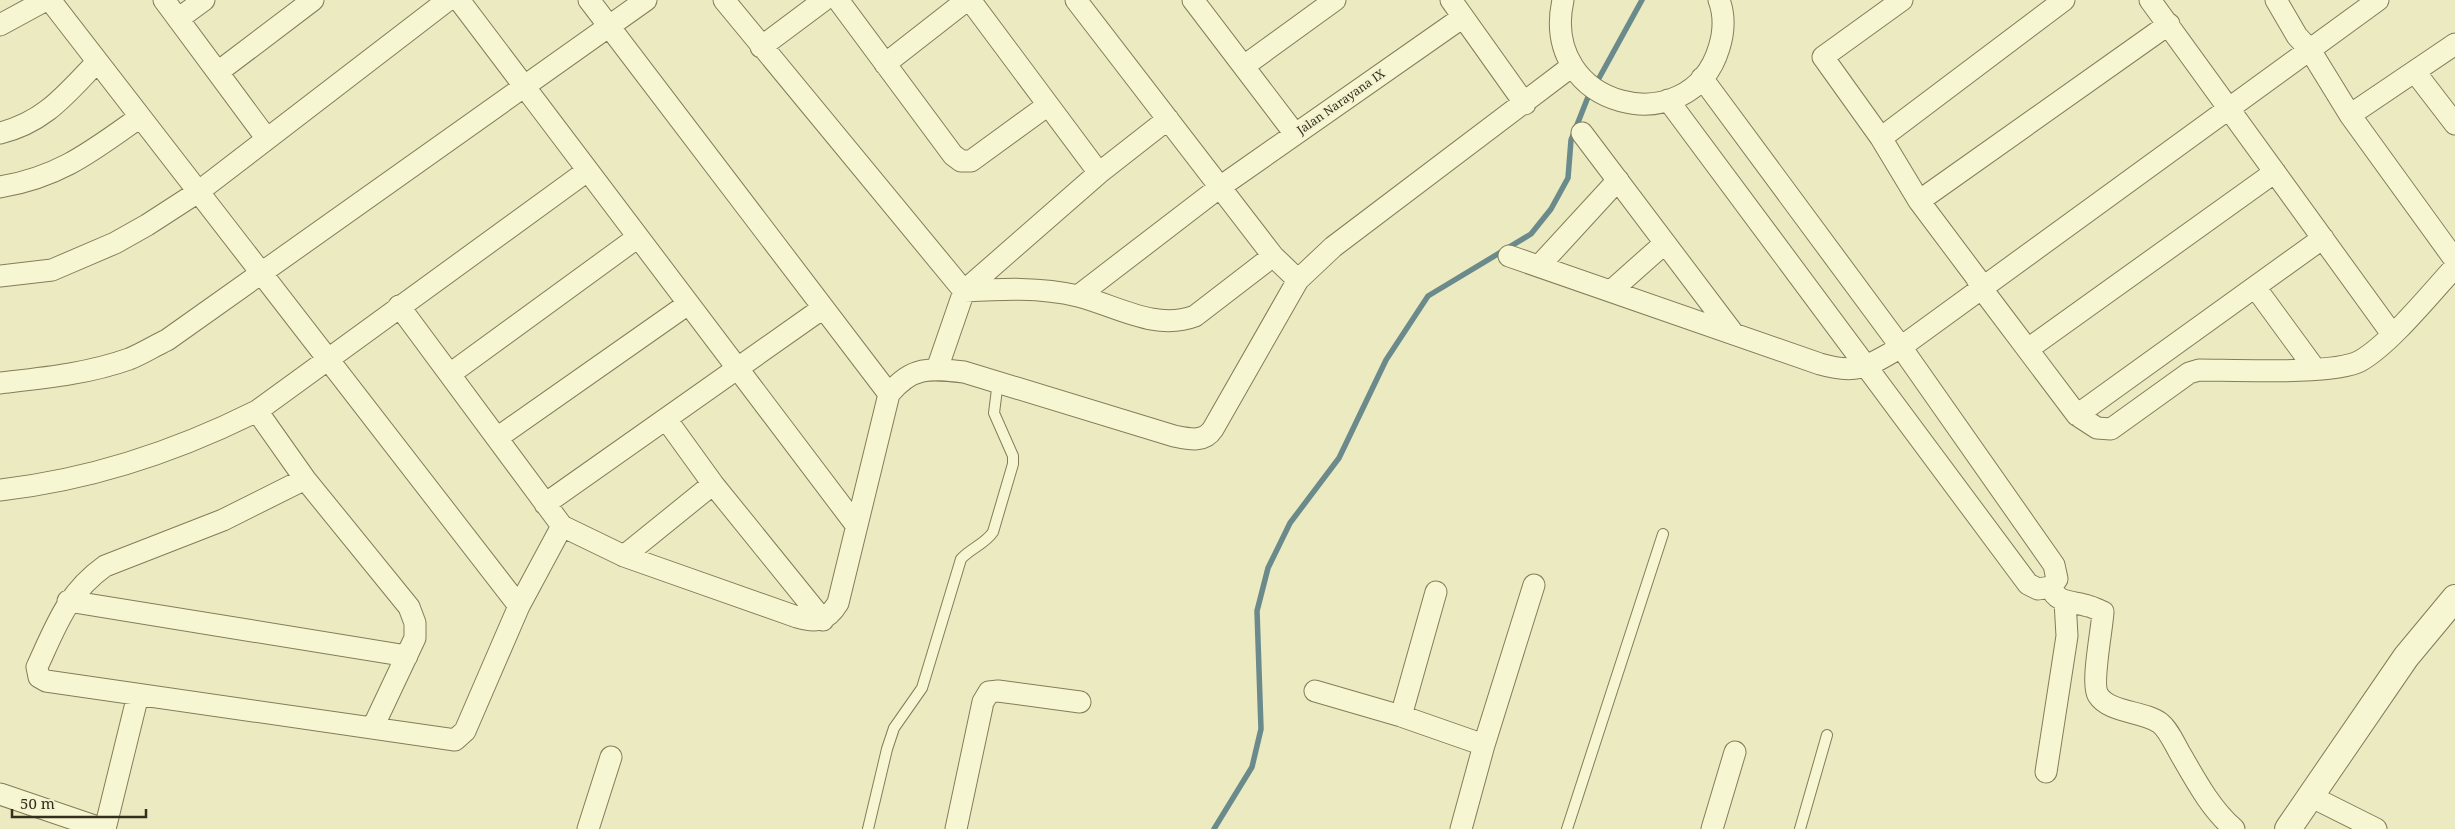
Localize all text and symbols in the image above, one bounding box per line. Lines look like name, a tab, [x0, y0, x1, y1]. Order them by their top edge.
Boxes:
street label: Jalan Narayana IX	[1293, 65, 1388, 139]
scale bar	[12, 786, 146, 818]
text: 50 m	[20, 793, 55, 813]

